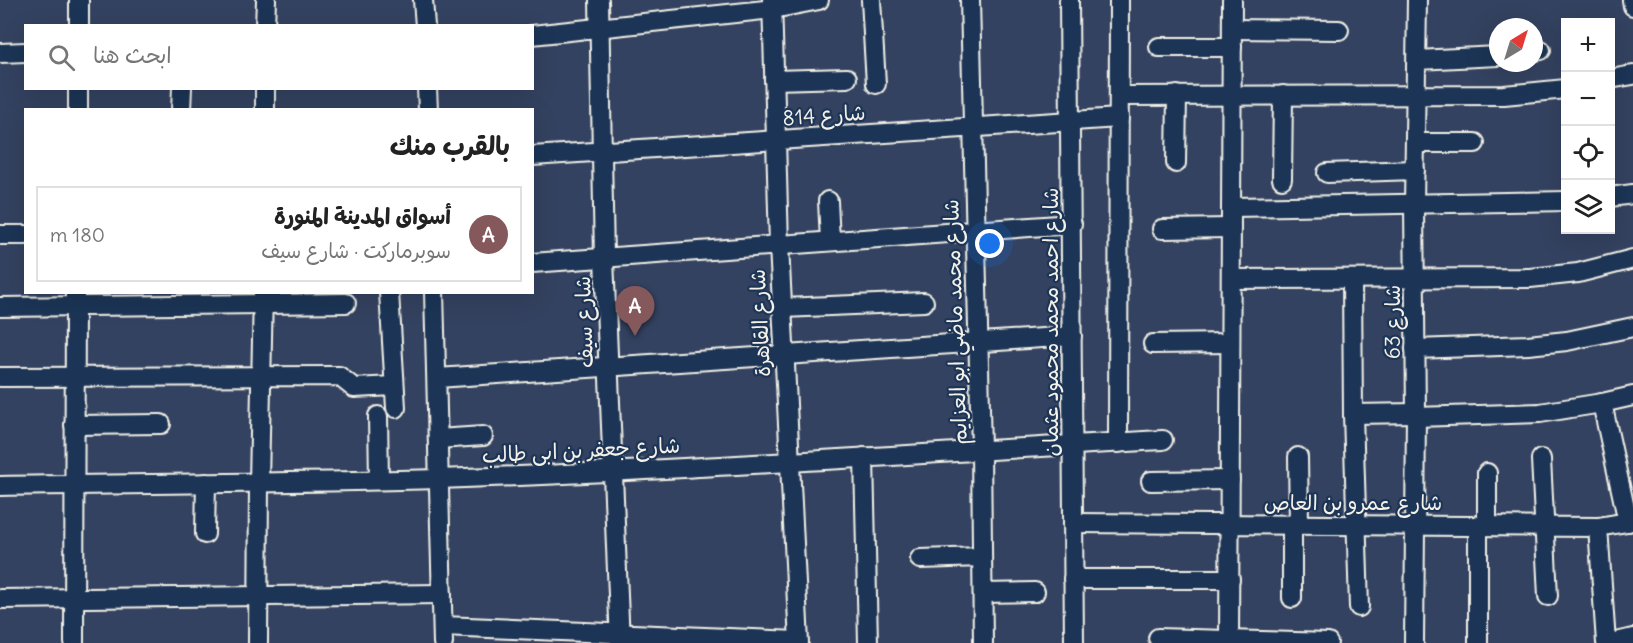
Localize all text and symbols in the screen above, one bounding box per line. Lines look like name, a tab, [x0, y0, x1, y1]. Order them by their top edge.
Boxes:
north arrow	[1489, 18, 1543, 72]
map controls	[1561, 18, 1615, 234]
button: +	[1561, 18, 1615, 72]
search box	[24, 24, 534, 90]
icon: search	[45, 41, 78, 74]
text: ابحث هنا	[93, 41, 172, 69]
button: −	[1561, 72, 1615, 126]
street label: شارع 814	[782, 99, 866, 133]
button: locate	[1561, 126, 1615, 180]
text: بالقرب منك	[390, 129, 510, 162]
button: layers	[1561, 180, 1615, 234]
street label: شارع احمد محمد محمود عثمان	[1037, 188, 1066, 456]
street label: شارع محمد ماضي ابو العزايم	[937, 199, 979, 445]
text: أسواق المدينة المنورة	[274, 202, 451, 230]
text: 180 m	[50, 222, 105, 247]
text: A	[482, 222, 495, 247]
your location	[975, 229, 1004, 258]
text: سوبرماركت · شارع سيف	[261, 238, 451, 263]
street label: شارع القاهرة	[744, 268, 778, 378]
street label: شارع سيف	[569, 275, 601, 369]
street label: شارع 63	[1379, 285, 1408, 359]
pin: A	[616, 286, 654, 336]
street label: شارع جعفر بن ابى طالب	[481, 431, 681, 471]
street label: شارع عمرو بن العاص	[1264, 489, 1442, 518]

